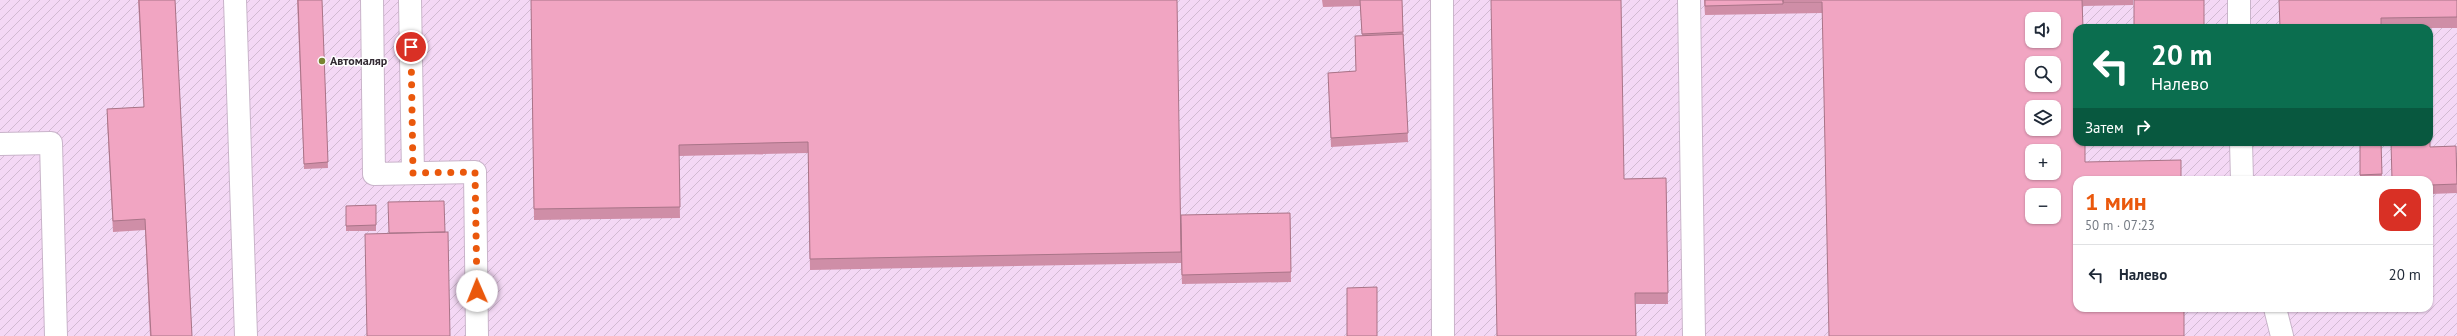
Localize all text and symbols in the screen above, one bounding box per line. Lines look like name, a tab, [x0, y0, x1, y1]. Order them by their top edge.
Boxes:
map controls	[2025, 12, 2061, 224]
button: sound	[2025, 12, 2061, 48]
pin	[394, 30, 428, 64]
icon: arrive	[400, 36, 422, 58]
text: 20 m	[2151, 36, 2212, 73]
icon: left	[2085, 40, 2137, 92]
place label: Автомаляр	[330, 53, 388, 68]
marker: Автомаляр	[317, 56, 327, 66]
button: search	[2025, 56, 2061, 92]
text: Налево	[2151, 72, 2209, 95]
button: layers	[2025, 100, 2061, 136]
icon: right	[2132, 116, 2154, 138]
text: Затем	[2085, 118, 2124, 137]
button: +	[2025, 144, 2061, 180]
text: 1 мин	[2085, 186, 2147, 217]
button: −	[2025, 188, 2061, 224]
button: close	[2379, 189, 2421, 231]
text: 50 m · 07:23	[2085, 217, 2155, 234]
icon: left	[2085, 264, 2107, 286]
text: Налево	[2119, 265, 2167, 284]
text: 20 m	[2388, 265, 2421, 284]
position arrow	[456, 270, 498, 312]

